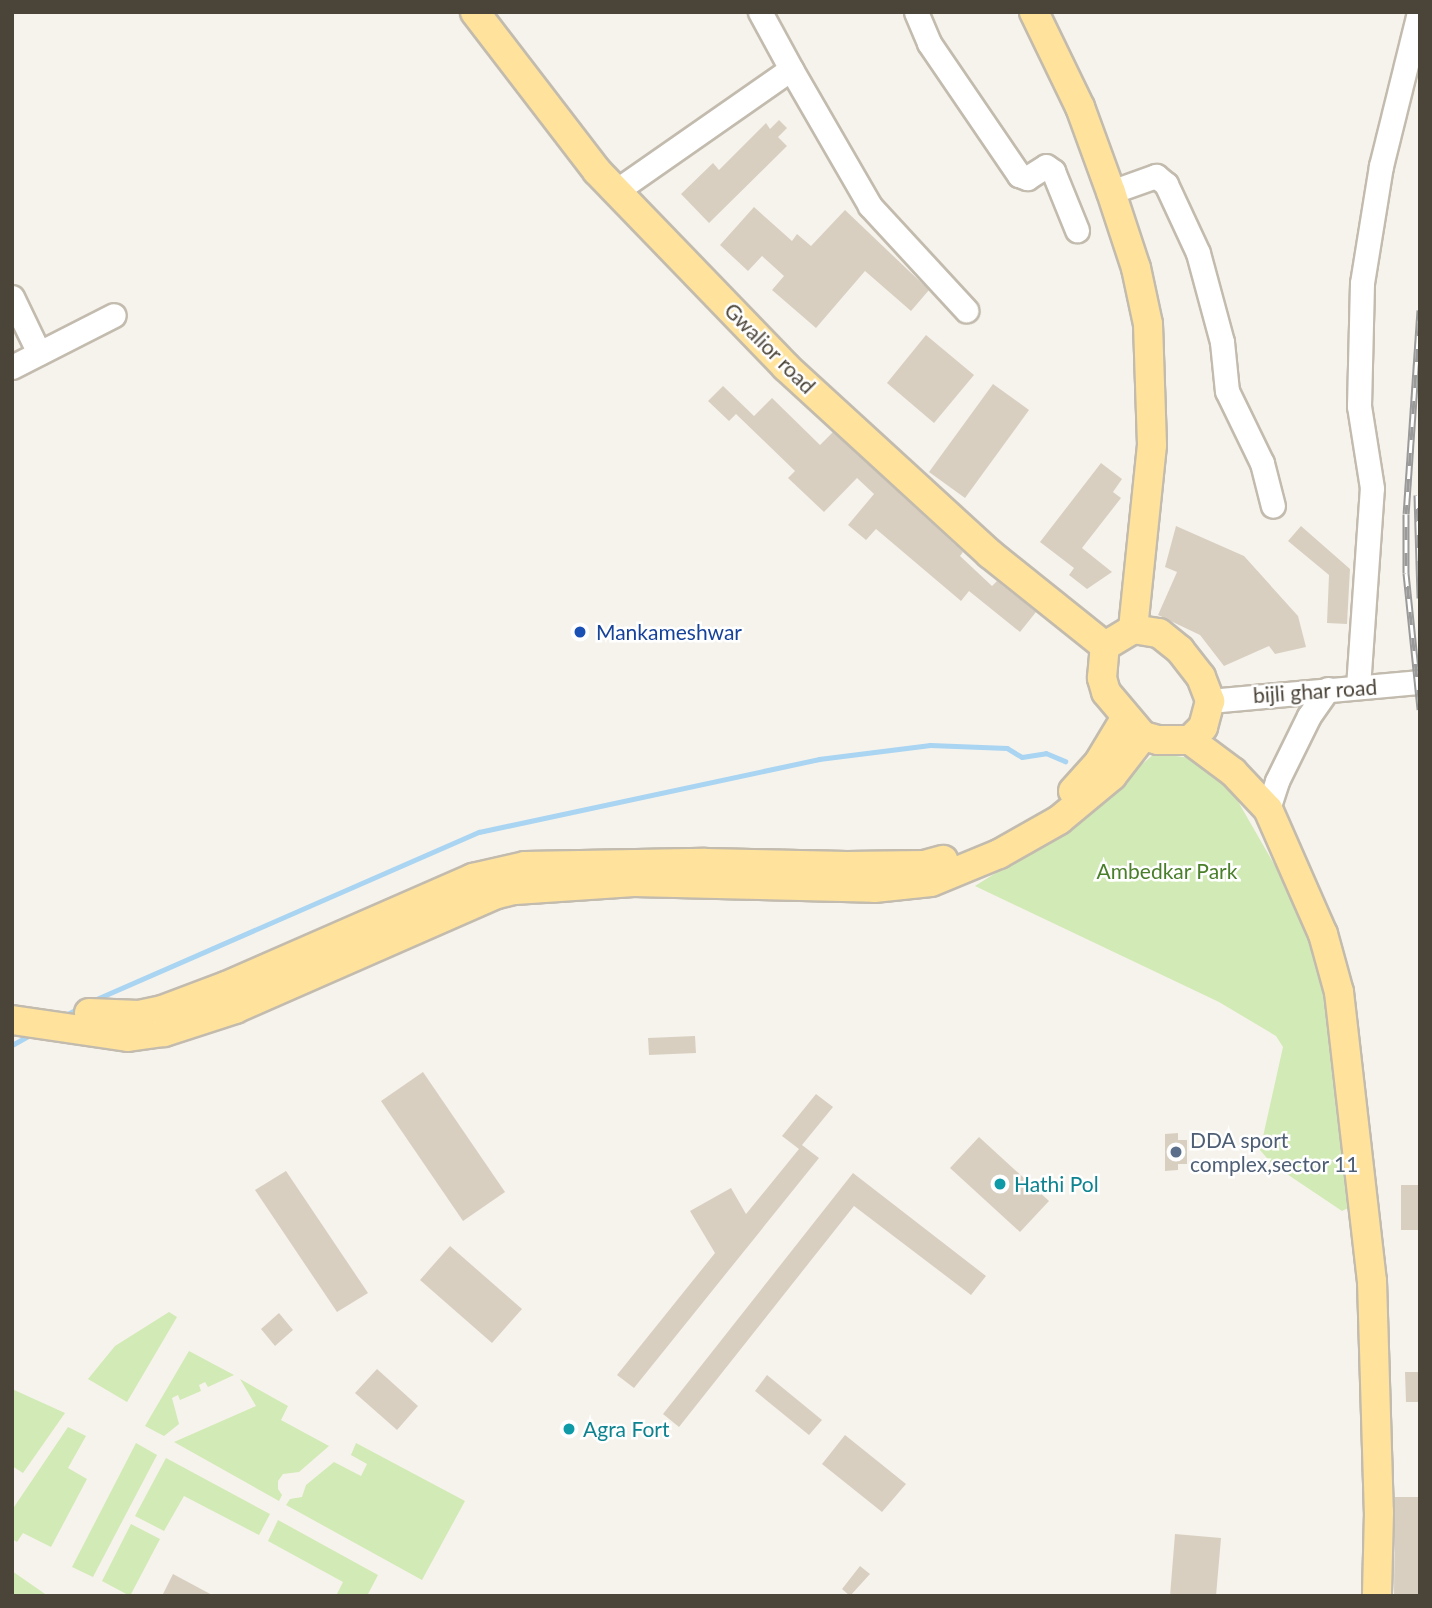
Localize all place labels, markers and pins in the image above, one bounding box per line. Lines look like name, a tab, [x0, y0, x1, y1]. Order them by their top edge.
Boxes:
place label: Mankameshwar	[596, 619, 742, 645]
marker: Mankameshwar	[570, 622, 590, 642]
place label: DDA sport complex,sector 11	[1190, 1127, 1359, 1177]
marker: DDA sport complex,sector 11	[1168, 1144, 1184, 1160]
place label: Hathi Pol	[1014, 1171, 1099, 1197]
marker: Hathi Pol	[992, 1176, 1008, 1192]
place label: Agra Fort	[583, 1416, 669, 1442]
marker: Agra Fort	[561, 1421, 577, 1437]

